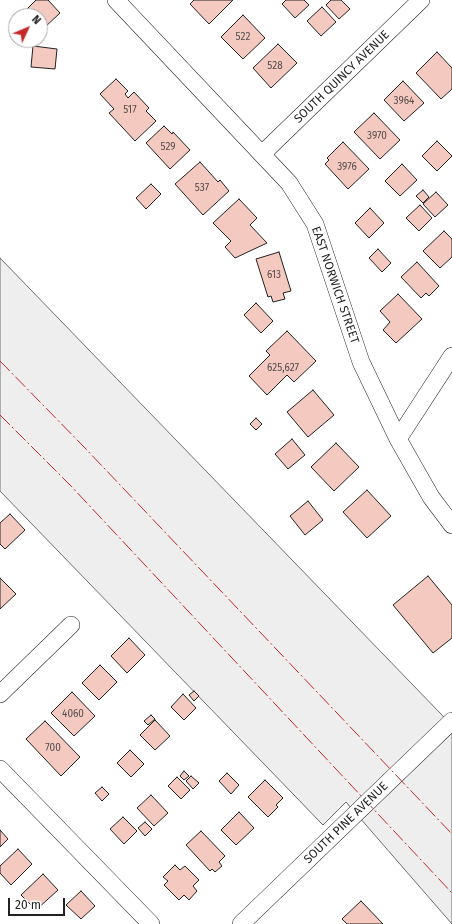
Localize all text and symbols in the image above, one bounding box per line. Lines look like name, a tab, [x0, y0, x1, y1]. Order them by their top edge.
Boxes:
north arrow	[8, 8, 48, 48]
text: N	[29, 13, 43, 27]
street label: SOUTH QUINCY AVENUE	[291, 28, 393, 126]
house number: 522	[236, 31, 250, 43]
house number: 528	[267, 60, 283, 72]
house number: 3964	[394, 95, 414, 107]
house number: 517	[123, 104, 137, 116]
house number: 3970	[367, 130, 387, 142]
house number: 529	[161, 141, 175, 153]
house number: 3976	[337, 161, 357, 173]
house number: 537	[195, 182, 209, 194]
street label: EAST NORWICH STREET	[308, 225, 362, 345]
house number: 613	[267, 269, 281, 281]
house number: 625,627	[267, 362, 299, 374]
house number: 4060	[62, 708, 84, 720]
house number: 700	[45, 742, 61, 754]
street label: SOUTH PINE AVENUE	[301, 779, 391, 867]
scale bar	[10, 890, 67, 916]
text: 20 m	[15, 898, 41, 912]

